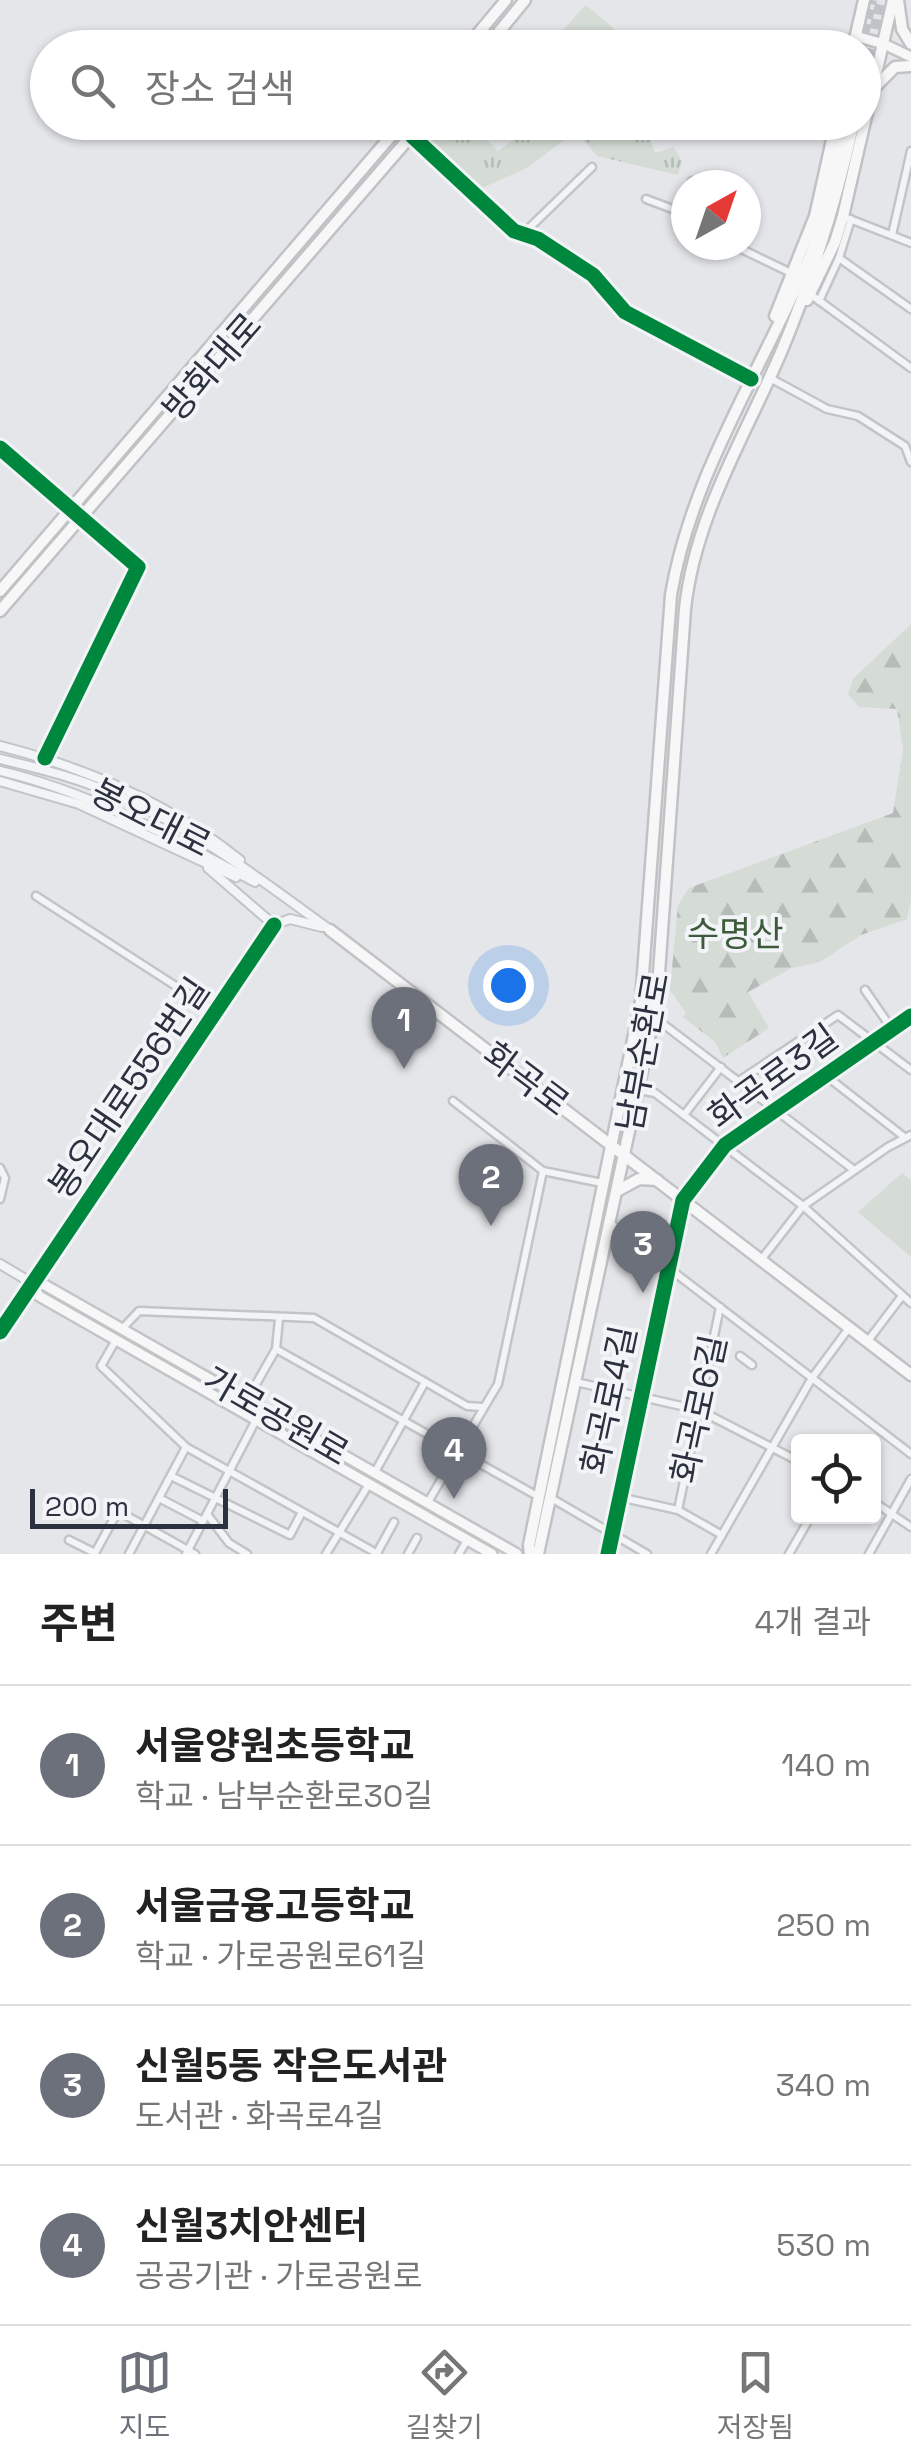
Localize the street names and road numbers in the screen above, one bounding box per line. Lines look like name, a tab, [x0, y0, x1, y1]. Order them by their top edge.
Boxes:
street label: 방화대로	[153, 304, 271, 430]
street label: 봉오대로	[84, 769, 218, 867]
street label: 봉오대로556번길	[39, 969, 219, 1207]
street label: 남부순환로	[607, 969, 679, 1135]
street label: 화곡로3길	[699, 1015, 847, 1139]
street label: 화곡로	[474, 1032, 578, 1126]
street label: 화곡로4길	[572, 1322, 646, 1478]
street label: 화곡로6길	[662, 1331, 736, 1487]
street label: 가로공원로	[195, 1357, 357, 1475]

